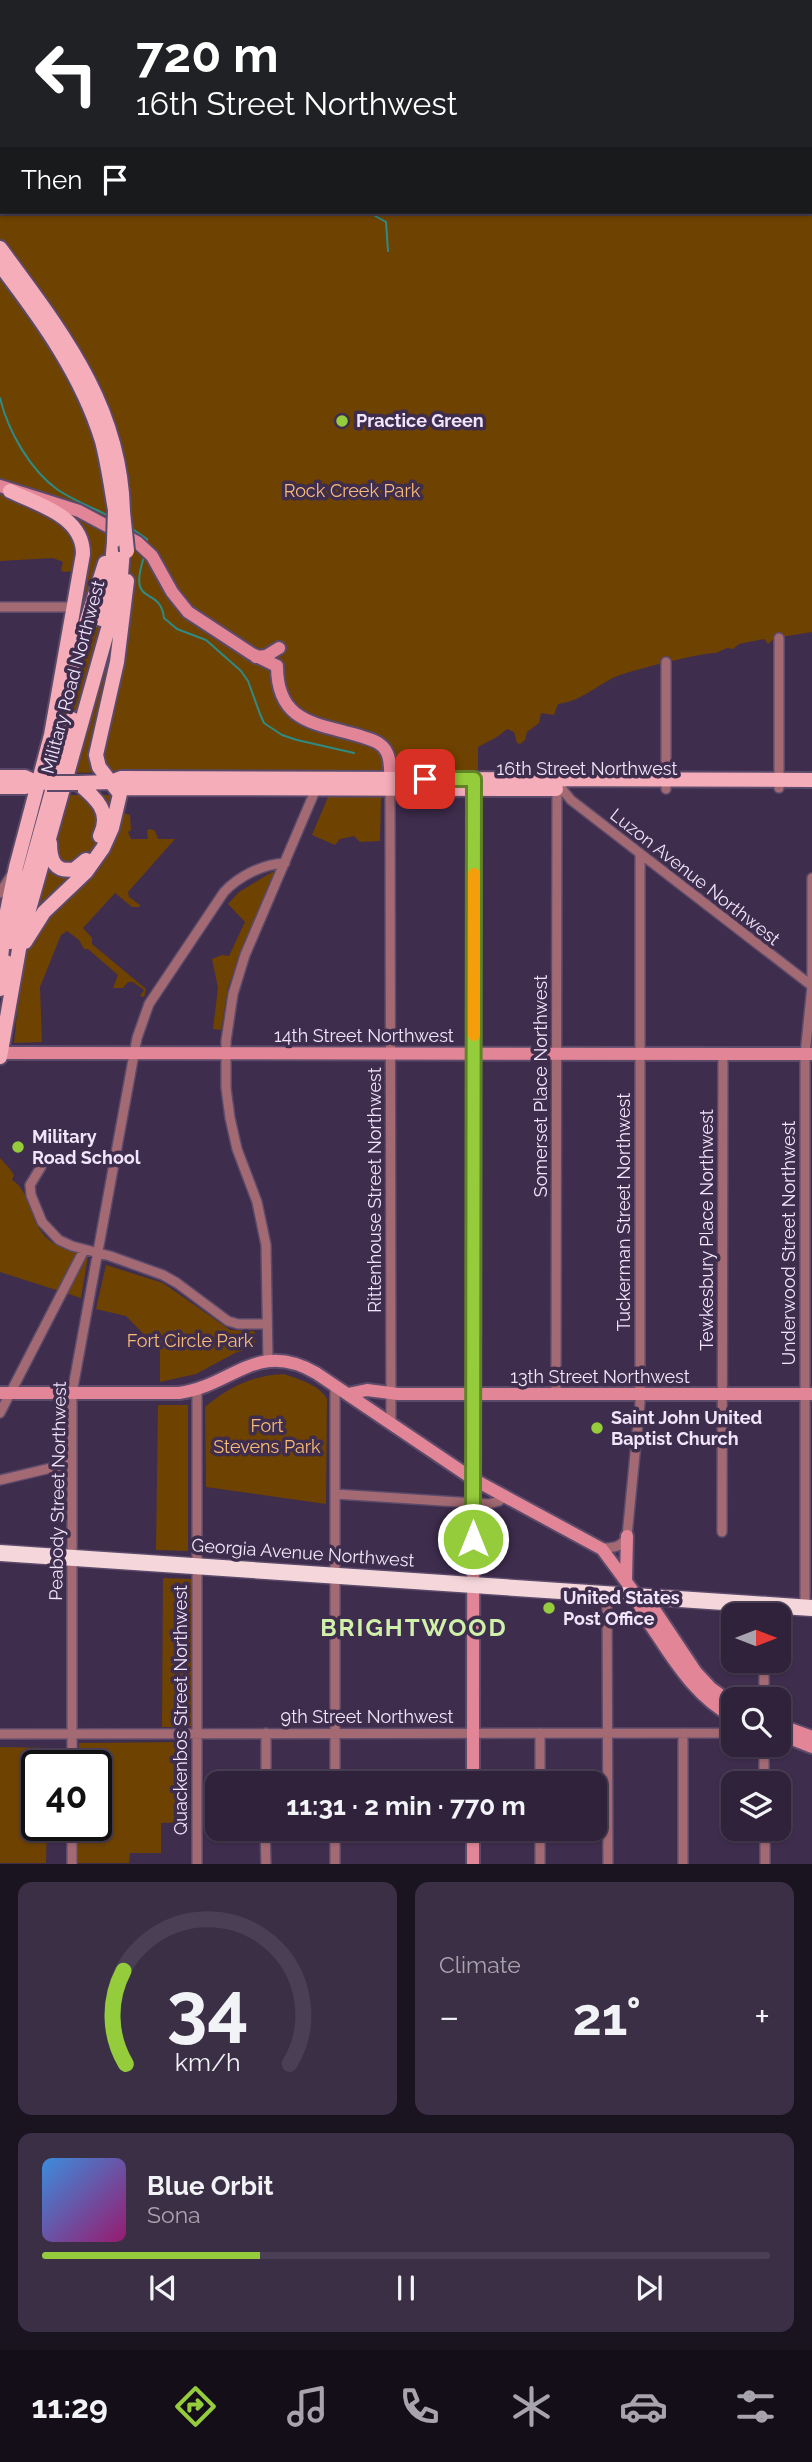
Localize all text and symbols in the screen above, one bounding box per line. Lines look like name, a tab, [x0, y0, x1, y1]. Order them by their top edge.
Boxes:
text: 720 m	[136, 26, 279, 83]
icon: left	[21, 28, 112, 119]
text: 16th Street Northwest	[136, 85, 458, 122]
icon: arrive	[96, 161, 134, 199]
text: Then	[21, 165, 82, 195]
place label: Practice Green	[356, 410, 484, 431]
marker: Practice Green	[334, 413, 350, 429]
park label: Rock Creek Park	[284, 480, 421, 501]
street label: Military Road Northwest	[37, 578, 108, 776]
pin	[395, 749, 455, 809]
street label: 16th Street Northwest	[497, 758, 677, 779]
icon: arrive	[406, 760, 444, 798]
street label: Luzon Avenue Northwest	[606, 804, 784, 949]
street label: Somerset Place Northwest	[530, 975, 551, 1197]
street label: 14th Street Northwest	[274, 1025, 454, 1046]
street label: Rittenhouse Street Northwest	[364, 1067, 385, 1313]
street label: Tuckerman Street Northwest	[613, 1093, 634, 1331]
street label: Tewkesbury Place Northwest	[696, 1109, 717, 1351]
street label: Underwood Street Northwest	[778, 1121, 799, 1365]
place label: Military Road School	[32, 1126, 141, 1168]
marker: Military Road School	[10, 1139, 26, 1155]
park label: Fort Circle Park	[127, 1330, 254, 1351]
street label: 13th Street Northwest	[510, 1366, 690, 1387]
street label: Peabody Street Northwest	[45, 1381, 70, 1601]
place label: Saint John United Baptist Church	[611, 1407, 762, 1449]
park label: Fort Stevens Park	[213, 1415, 321, 1457]
marker: Saint John United Baptist Church	[589, 1420, 605, 1436]
position arrow	[436, 1502, 510, 1576]
street label: Georgia Avenue Northwest	[191, 1534, 415, 1571]
street label: Quackenbos Street Northwest	[170, 1585, 191, 1835]
place label: United States Post Office	[563, 1587, 680, 1629]
marker: United States Post Office	[541, 1600, 557, 1616]
north arrow	[721, 1603, 791, 1673]
map controls	[721, 1603, 791, 1841]
district label: BRIGHTWOOD	[320, 1613, 508, 1642]
button: search	[721, 1687, 791, 1757]
street label: 9th Street Northwest	[281, 1706, 453, 1727]
speed limit sign: 40	[21, 1750, 112, 1841]
button: layers	[721, 1771, 791, 1841]
text: 11:31 · 2 min · 770 m	[286, 1791, 526, 1821]
text: Climate	[439, 1951, 521, 1978]
text: 34	[166, 1967, 249, 2052]
text: 21°	[573, 1986, 641, 2047]
text: −	[439, 1994, 459, 2039]
text: +	[754, 1994, 770, 2039]
text: km/h	[175, 2047, 240, 2077]
text: Blue Orbit	[147, 2171, 274, 2201]
text: Sona	[147, 2201, 201, 2228]
icon: previous	[144, 2269, 182, 2307]
icon: pause	[387, 2269, 425, 2307]
icon: next	[630, 2269, 668, 2307]
icon: directions	[171, 2382, 220, 2431]
icon: music	[283, 2382, 332, 2431]
icon: phone	[395, 2382, 444, 2431]
icon: climate	[507, 2382, 556, 2431]
icon: car	[619, 2382, 668, 2431]
icon: filters	[731, 2382, 780, 2431]
text: 11:29	[32, 2388, 108, 2425]

